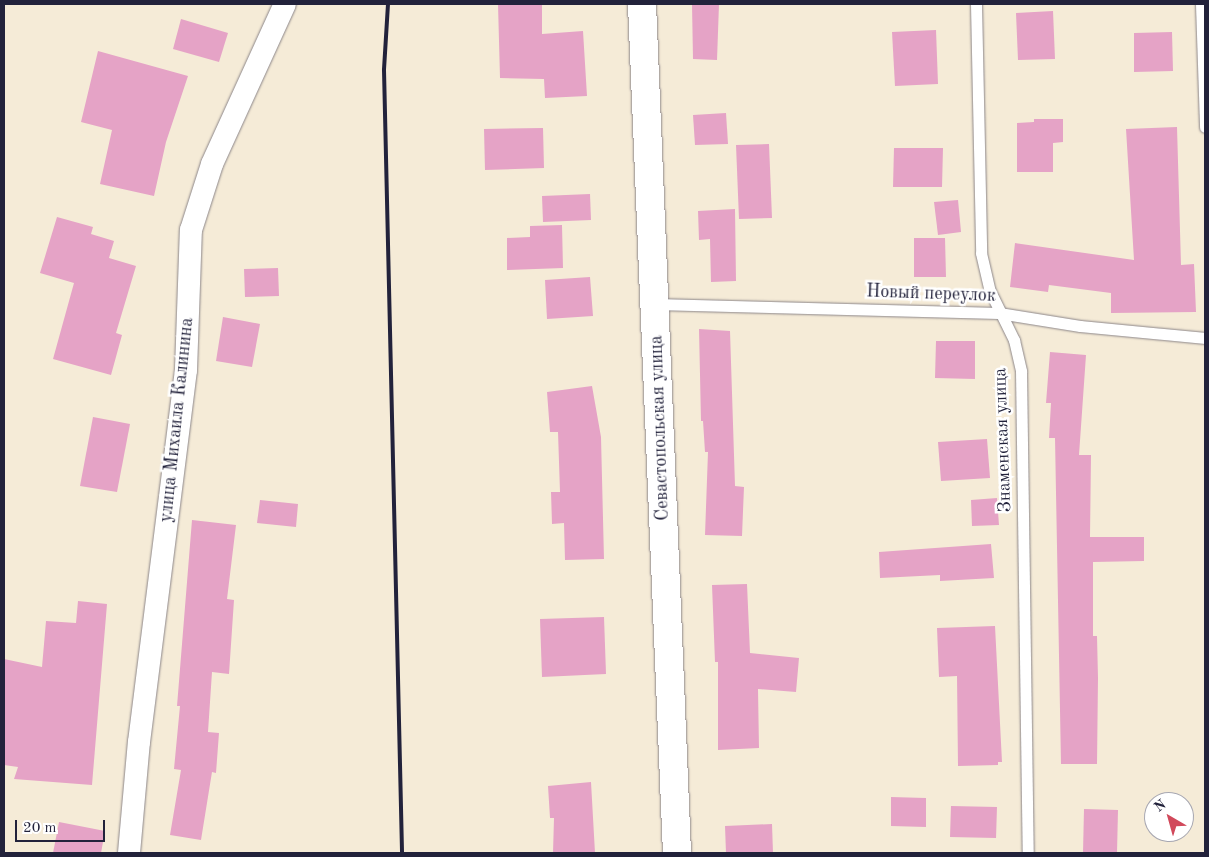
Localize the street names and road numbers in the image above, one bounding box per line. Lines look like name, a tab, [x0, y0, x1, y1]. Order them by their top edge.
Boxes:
street label: Новый переулок	[866, 281, 996, 307]
street label: улица Михаила Калинина	[156, 317, 198, 523]
street label: Севастопольская улица	[646, 335, 674, 521]
street label: Знаменская улица	[990, 367, 1016, 513]

